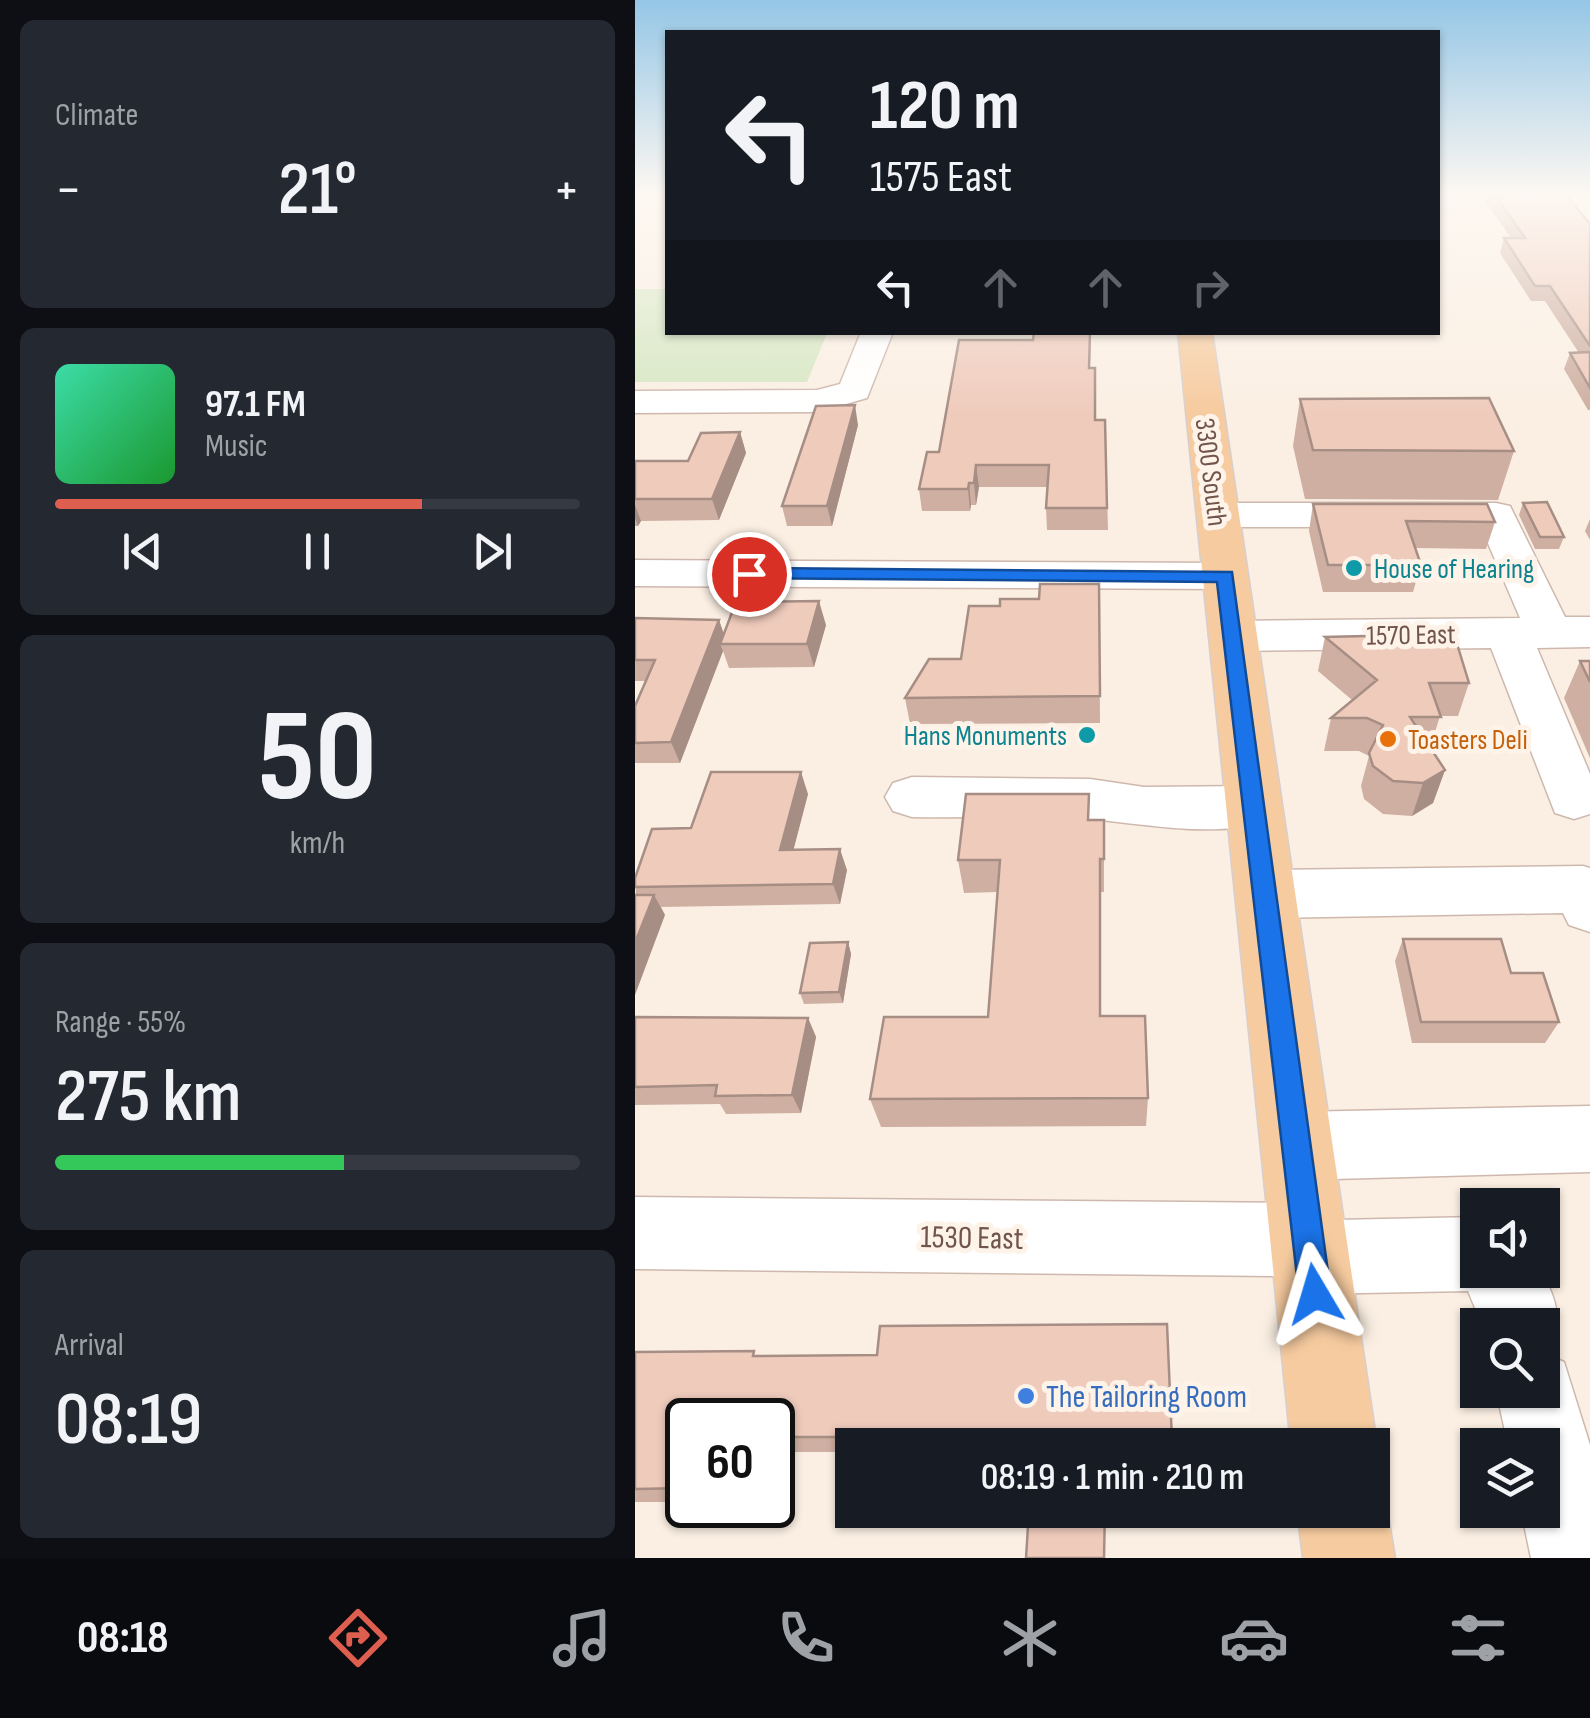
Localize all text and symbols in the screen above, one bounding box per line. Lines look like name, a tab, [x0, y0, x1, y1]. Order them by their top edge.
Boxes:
text: 120 m	[870, 65, 1020, 149]
icon: left	[705, 70, 835, 200]
text: Climate	[55, 96, 138, 135]
text: 21°	[278, 145, 357, 236]
text: 1575 East	[870, 150, 1012, 205]
text: −	[55, 157, 82, 224]
text: +	[553, 157, 580, 224]
icon: left	[868, 260, 923, 315]
icon: ahead	[973, 260, 1028, 315]
icon: ahead	[1078, 260, 1133, 315]
icon: right	[1183, 260, 1238, 315]
text: 97.1 FM	[205, 382, 306, 427]
street label: 3300 South	[1188, 416, 1234, 528]
text: Music	[205, 427, 268, 466]
icon: previous	[115, 524, 170, 579]
icon: pause	[290, 524, 345, 579]
icon: next	[465, 524, 520, 579]
pin	[707, 532, 792, 617]
icon: arrive	[722, 547, 777, 602]
place label: House of Hearing	[1374, 553, 1534, 586]
marker: House of Hearing	[1343, 557, 1365, 579]
street label: 1570 East	[1366, 618, 1456, 653]
text: 50	[258, 681, 377, 837]
place label: Hans Monuments	[904, 720, 1067, 753]
marker: Hans Monuments	[1076, 724, 1098, 746]
place label: Toasters Deli	[1408, 724, 1528, 757]
marker: Toasters Deli	[1377, 728, 1399, 750]
text: km/h	[290, 824, 345, 863]
text: Range · 55%	[55, 1003, 186, 1042]
text: 275 km	[55, 1052, 242, 1143]
map controls	[1460, 1188, 1560, 1528]
button: sound	[1460, 1188, 1560, 1288]
street label: 1530 East	[920, 1218, 1024, 1259]
position arrow	[1263, 1242, 1367, 1346]
button: search	[1460, 1308, 1560, 1408]
text: Arrival	[55, 1326, 124, 1365]
text: 08:19	[55, 1375, 202, 1466]
place label: The Tailoring Room	[1046, 1378, 1247, 1417]
marker: The Tailoring Room	[1015, 1385, 1037, 1407]
speed limit sign: 60	[665, 1398, 795, 1528]
button: layers	[1460, 1428, 1560, 1528]
text: 08:19 · 1 min · 210 m	[981, 1455, 1244, 1500]
icon: directions	[323, 1603, 393, 1673]
icon: music	[547, 1603, 617, 1673]
icon: phone	[771, 1603, 841, 1673]
icon: climate	[995, 1603, 1065, 1673]
icon: car	[1219, 1603, 1289, 1673]
icon: filters	[1443, 1603, 1513, 1673]
text: 08:18	[77, 1611, 169, 1666]

